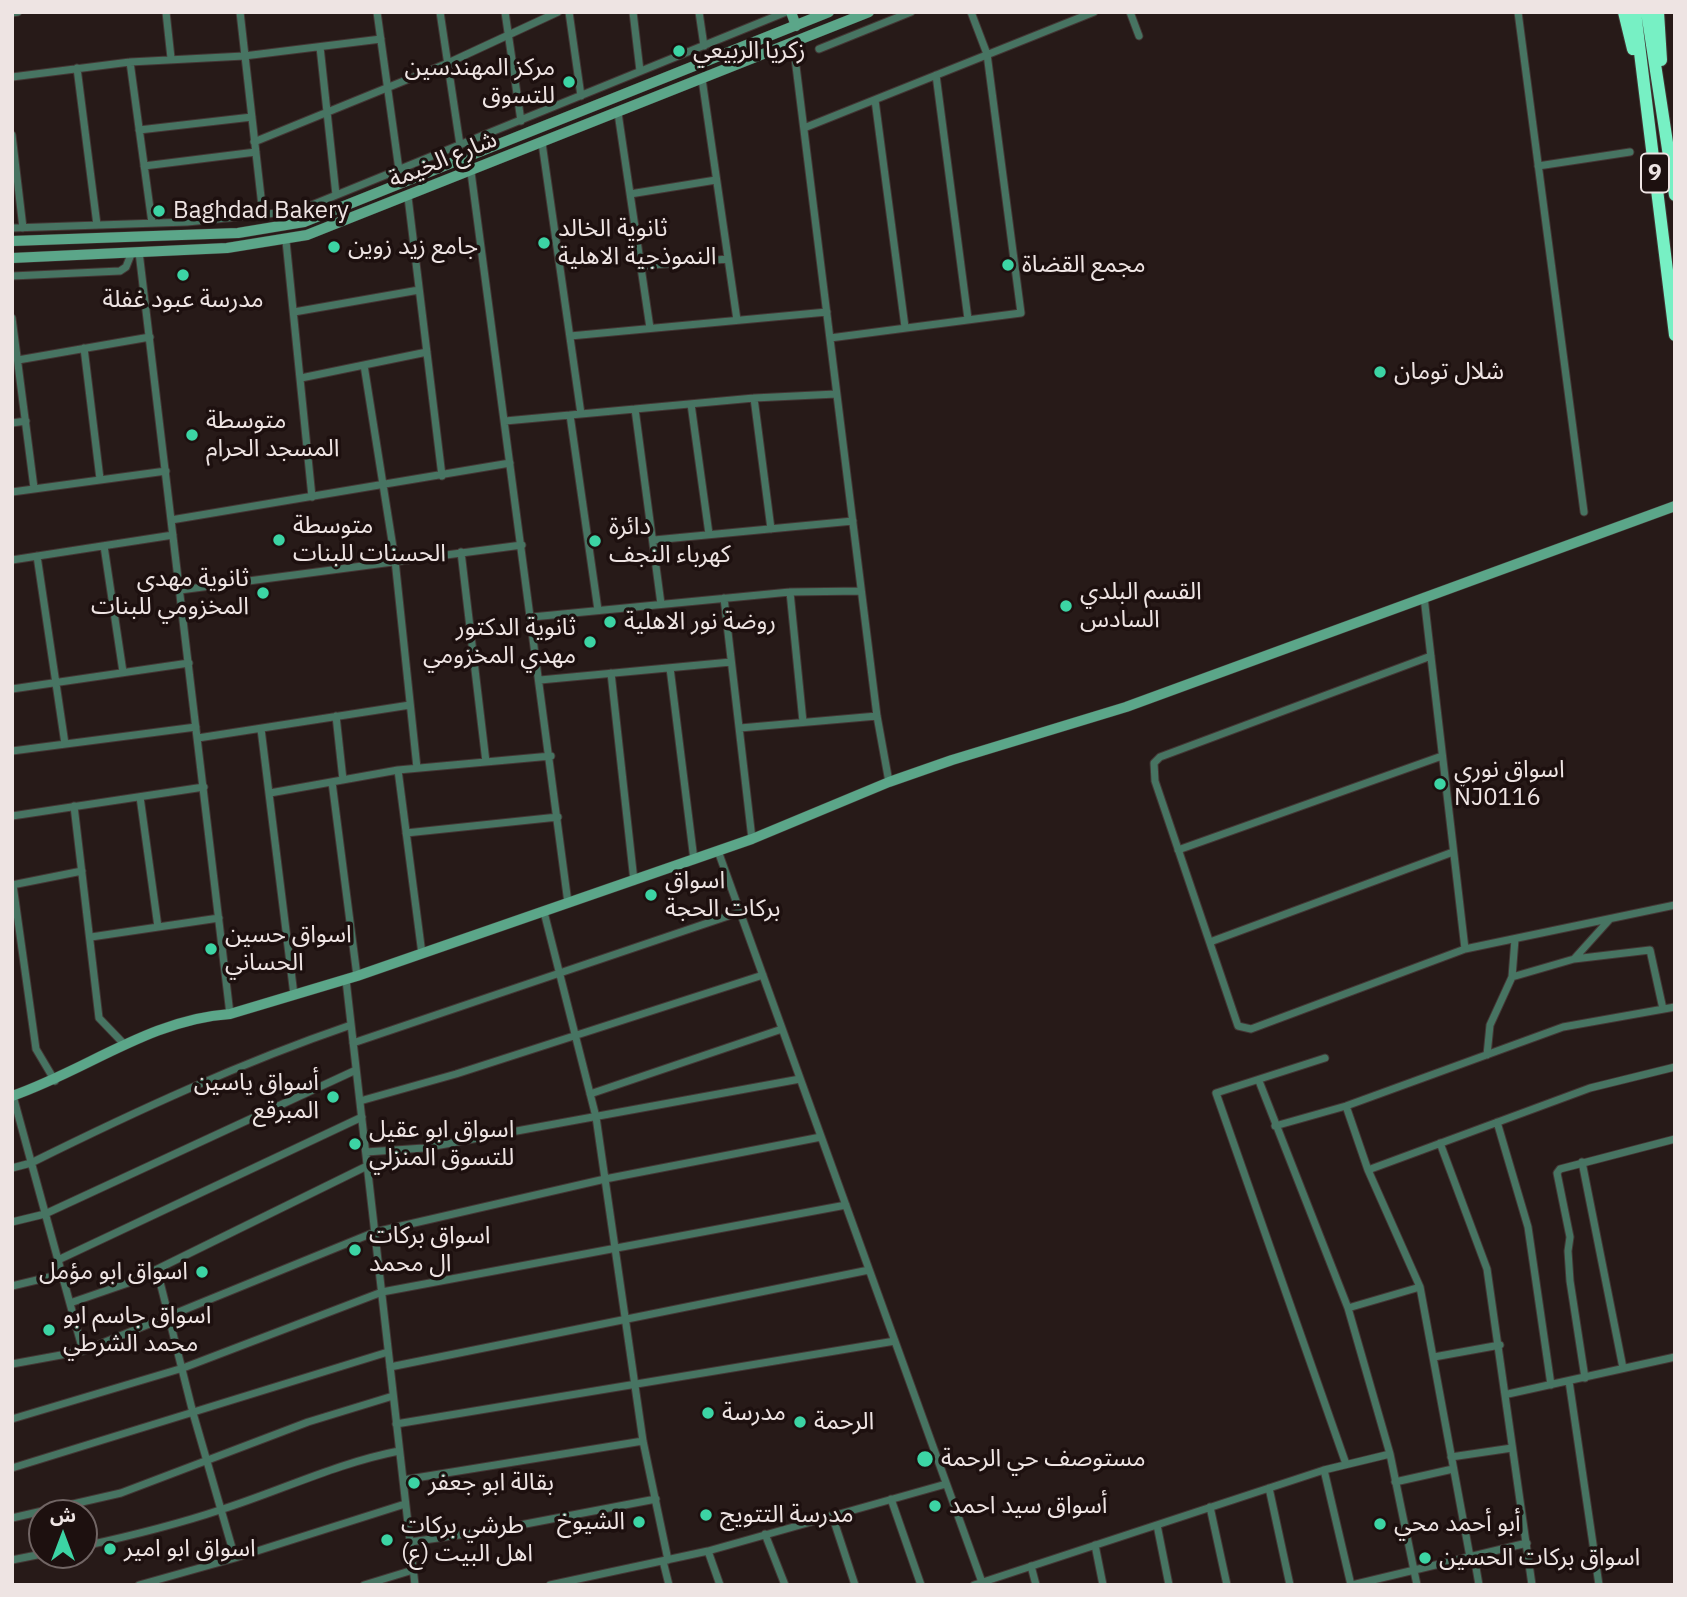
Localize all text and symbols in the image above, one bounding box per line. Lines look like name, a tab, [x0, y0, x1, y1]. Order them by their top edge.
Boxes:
place label: زكريا الربيعي	[693, 37, 806, 65]
marker: زكريا الربيعي	[671, 43, 687, 59]
place label: مركز المهندسين للتسوق	[405, 54, 555, 110]
marker: مركز المهندسين للتسوق	[561, 74, 577, 90]
street label: شارع الخيمة	[385, 125, 501, 195]
road number: 9	[1641, 154, 1669, 192]
place label: Baghdad Bakery	[173, 197, 349, 225]
marker: Baghdad Bakery	[151, 203, 167, 219]
place label: ثانوية الخالد النموذجية الاهلية	[558, 215, 717, 271]
place label: جامع زيد زوين	[348, 233, 478, 261]
marker: ثانوية الخالد النموذجية الاهلية	[536, 235, 552, 251]
marker: جامع زيد زوين	[326, 239, 342, 255]
place label: مجمع القضاة	[1022, 251, 1145, 279]
marker: مجمع القضاة	[1000, 257, 1016, 273]
marker: مدرسة عبود غفلة	[175, 267, 191, 283]
place label: مدرسة عبود غفلة	[102, 286, 264, 314]
place label: شلال تومان	[1394, 358, 1504, 386]
marker: شلال تومان	[1372, 364, 1388, 380]
place label: متوسطة المسجد الحرام	[206, 407, 339, 463]
marker: متوسطة المسجد الحرام	[184, 427, 200, 443]
place label: متوسطة الحسنات للبنات	[293, 512, 446, 568]
place label: دائرة كهرباء النجف	[609, 513, 731, 569]
marker: متوسطة الحسنات للبنات	[271, 532, 287, 548]
marker: دائرة كهرباء النجف	[587, 533, 603, 549]
place label: ثانوية مهدي المخزومي للبنات	[91, 565, 249, 621]
place label: القسم البلدي السادس	[1080, 578, 1202, 634]
marker: ثانوية مهدي المخزومي للبنات	[255, 585, 271, 601]
marker: القسم البلدي السادس	[1058, 598, 1074, 614]
place label: روضة نور الاهلية	[624, 608, 776, 636]
place label: ثانوية الدكتور مهدي المخزومي	[423, 614, 576, 670]
marker: روضة نور الاهلية	[602, 614, 618, 630]
marker: ثانوية الدكتور مهدي المخزومي	[582, 634, 598, 650]
place label: اسواق نوري NJ0116	[1454, 756, 1565, 812]
marker: اسواق نوري NJ0116	[1432, 776, 1448, 792]
place label: اسواق بركات الحجة	[665, 867, 781, 923]
marker: اسواق بركات الحجة	[643, 887, 659, 903]
place label: اسواق حسين الحساني	[225, 921, 352, 977]
marker: اسواق حسين الحساني	[203, 941, 219, 957]
place label: أسواق ياسين المبرقع	[194, 1069, 319, 1125]
marker: أسواق ياسين المبرقع	[325, 1089, 341, 1105]
place label: اسواق ابو عقيل للتسوق المنزلي	[369, 1116, 514, 1172]
marker: اسواق ابو عقيل للتسوق المنزلي	[347, 1136, 363, 1152]
place label: اسواق بركات ال محمد	[369, 1222, 491, 1278]
marker: اسواق بركات ال محمد	[347, 1242, 363, 1258]
place label: اسواق ابو مؤمل	[39, 1258, 188, 1286]
marker: اسواق ابو مؤمل	[194, 1264, 210, 1280]
place label: اسواق جاسم ابو محمد الشرطي	[63, 1302, 211, 1358]
marker: اسواق جاسم ابو محمد الشرطي	[41, 1322, 57, 1338]
place label: مدرسة	[722, 1399, 786, 1427]
marker: مدرسة	[700, 1405, 716, 1421]
place label: الرحمة	[814, 1408, 874, 1436]
marker: الرحمة	[792, 1414, 808, 1430]
place label: مستوصف حي الرحمة	[941, 1445, 1146, 1473]
marker: مستوصف حي الرحمة	[915, 1449, 935, 1469]
place label: بقالة ابو جعفر	[428, 1469, 554, 1497]
marker: بقالة ابو جعفر	[406, 1475, 422, 1491]
place label: أسواق سيد احمد	[949, 1492, 1107, 1520]
marker: أسواق سيد احمد	[927, 1498, 943, 1514]
north arrow	[28, 1499, 98, 1569]
place label: مدرسة التتويج	[720, 1501, 854, 1529]
text: ش	[50, 1503, 76, 1527]
marker: مدرسة التتويج	[698, 1507, 714, 1523]
place label: الشيوخ	[557, 1508, 625, 1536]
place label: أبو أحمد محي	[1394, 1510, 1521, 1538]
place label: طرشي بركات اهل البيت (ع)	[401, 1512, 533, 1568]
marker: الشيوخ	[631, 1514, 647, 1530]
marker: أبو أحمد محي	[1372, 1516, 1388, 1532]
marker: طرشي بركات اهل البيت (ع)	[379, 1532, 395, 1548]
place label: اسواق ابو امير	[124, 1535, 256, 1563]
marker: اسواق ابو امير	[102, 1541, 118, 1557]
place label: اسواق بركات الحسين	[1439, 1544, 1640, 1572]
marker: اسواق بركات الحسين	[1417, 1550, 1433, 1566]

